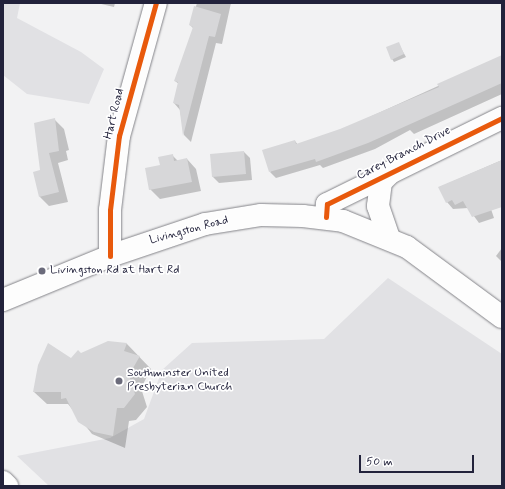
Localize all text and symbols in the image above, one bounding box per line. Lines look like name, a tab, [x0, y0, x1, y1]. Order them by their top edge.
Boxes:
street label: Hart Road	[102, 87, 128, 141]
street label: Carey Branch Drive	[355, 124, 453, 184]
street label: Livingston Road	[149, 214, 229, 248]
place label: Livingston Rd at Hart Rd	[50, 264, 179, 278]
marker: Livingston Rd at Hart Rd	[37, 266, 47, 276]
place label: Southminster United Presbyterian Church	[127, 367, 235, 395]
marker: Southminster United Presbyterian Church	[114, 376, 124, 386]
scale bar	[361, 447, 476, 473]
text: 50 m	[366, 454, 393, 470]

